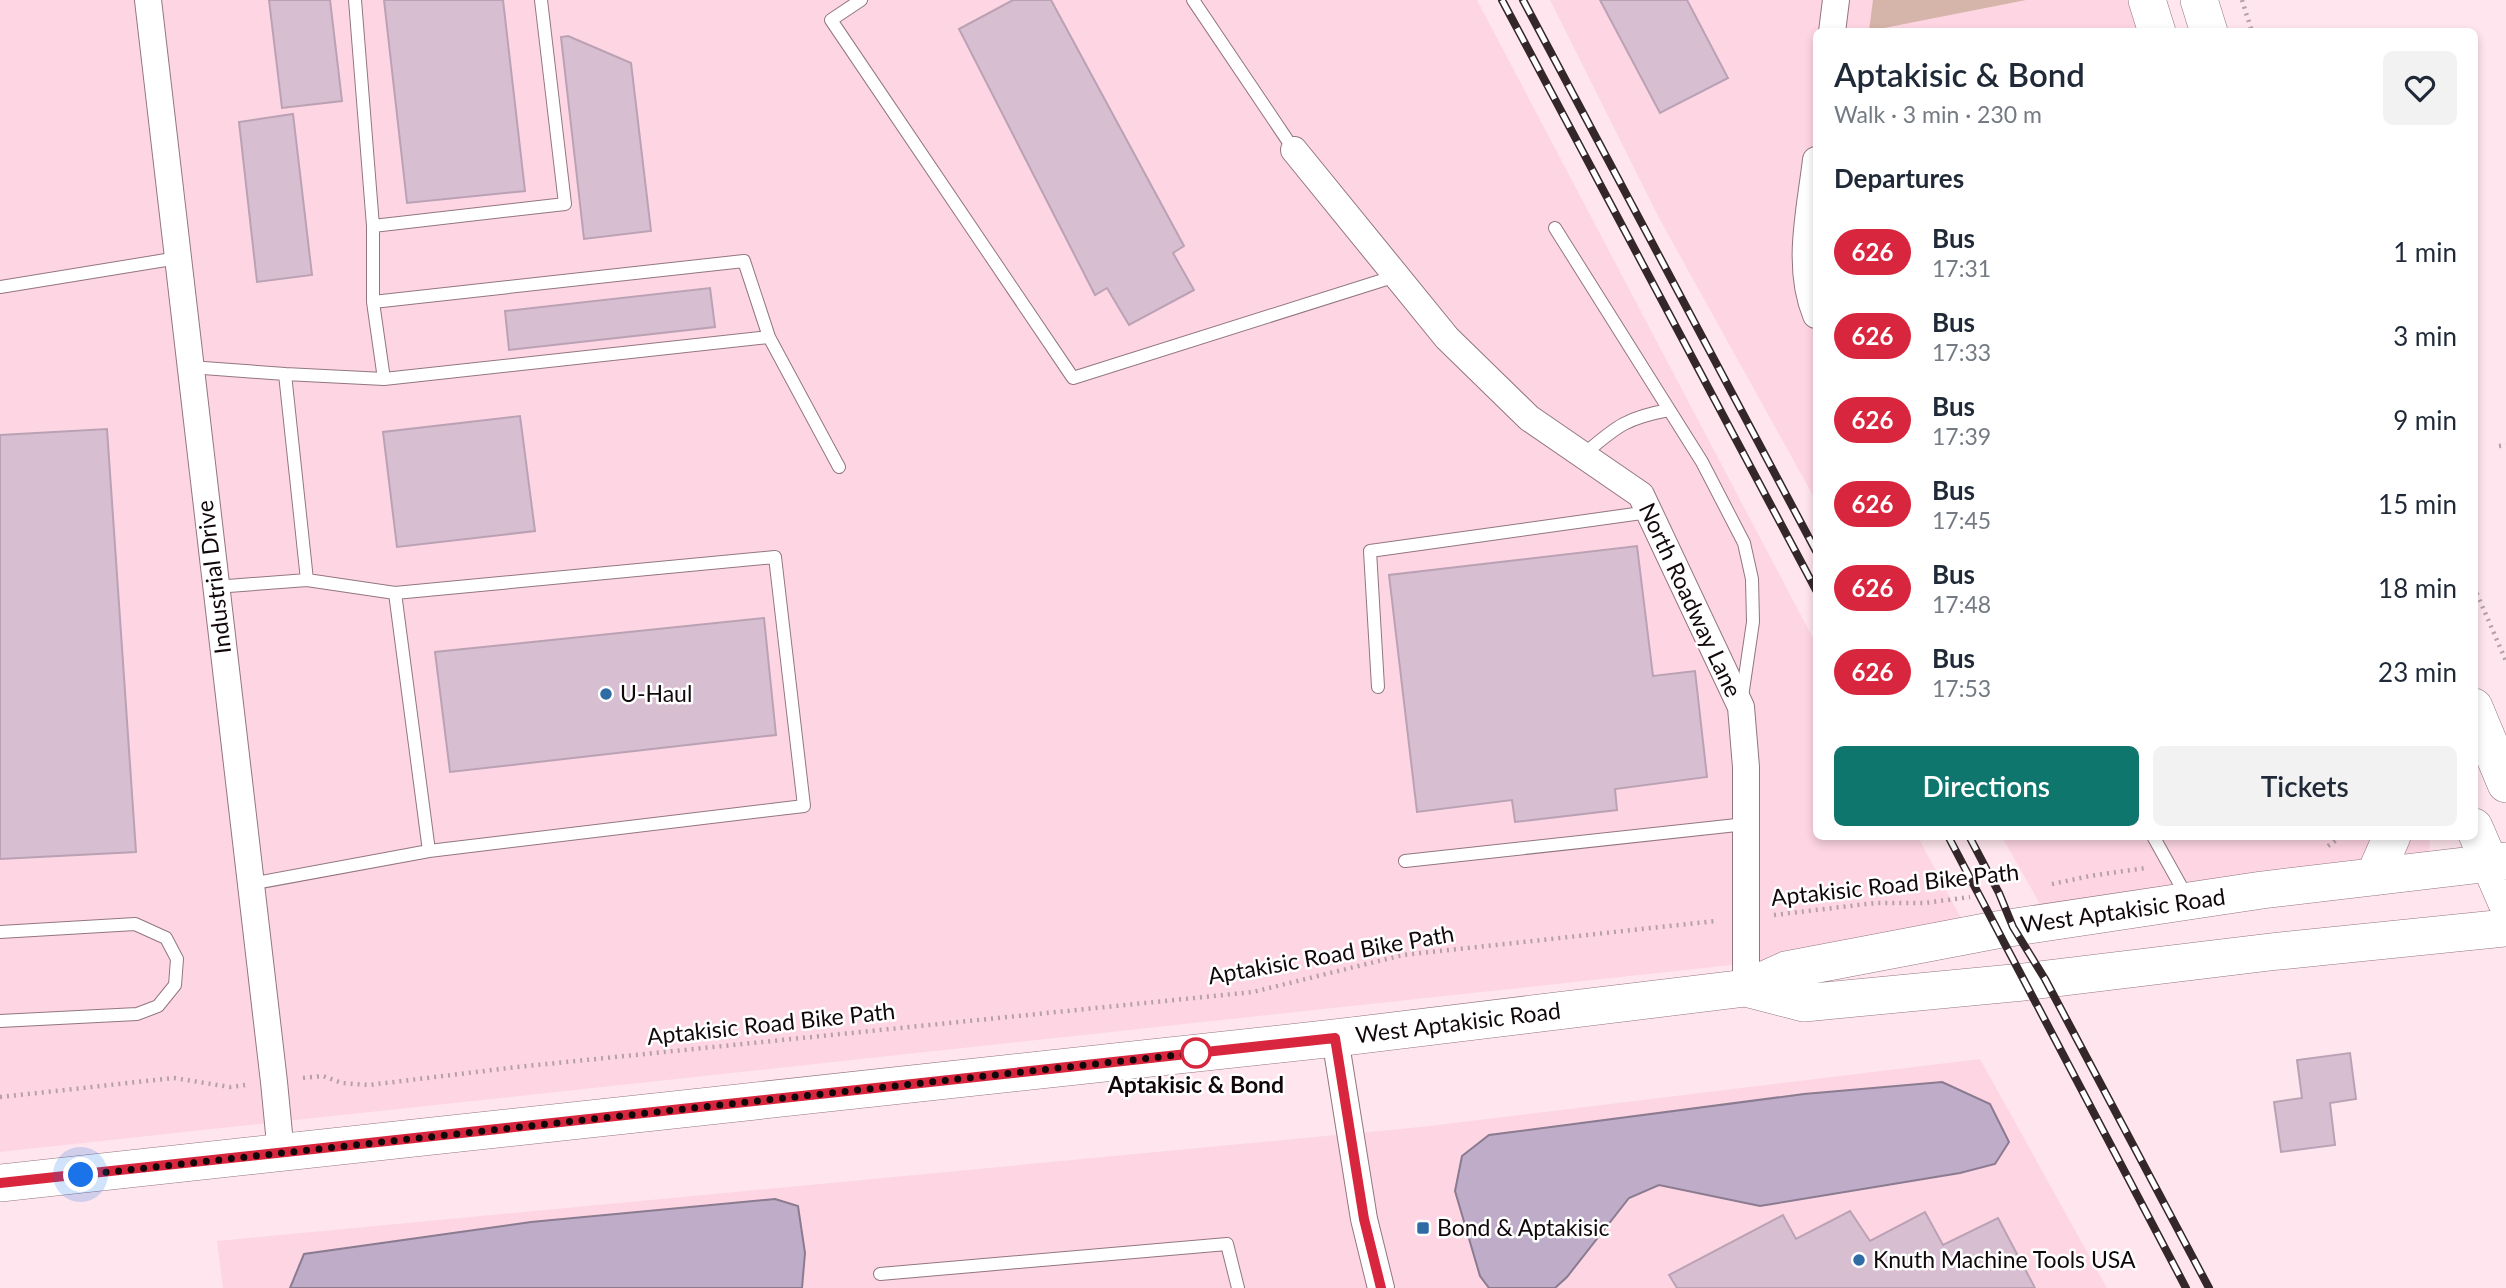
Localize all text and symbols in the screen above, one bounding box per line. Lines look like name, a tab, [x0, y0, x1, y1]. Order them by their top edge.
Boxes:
button: heart	[2383, 51, 2457, 125]
text: Aptakisic & Bond	[1834, 54, 2085, 94]
text: Walk · 3 min · 230 m	[1834, 100, 2042, 128]
text: Departures	[1834, 162, 1964, 194]
text: Bus	[1932, 222, 1975, 254]
text: 1 min	[2393, 236, 2457, 268]
text: 626	[1852, 237, 1893, 266]
text: 17:31	[1932, 254, 1991, 282]
text: Bus	[1932, 306, 1975, 338]
text: 3 min	[2393, 320, 2457, 352]
text: 626	[1852, 321, 1893, 350]
text: 17:33	[1932, 338, 1991, 366]
text: Bus	[1932, 390, 1975, 422]
text: 9 min	[2393, 404, 2457, 436]
text: 626	[1852, 405, 1893, 434]
text: 17:39	[1932, 422, 1991, 450]
text: Bus	[1932, 474, 1975, 506]
text: 15 min	[2378, 488, 2457, 520]
text: 626	[1852, 489, 1893, 518]
street label: North Roadway Lane	[1634, 498, 1748, 701]
street label: Industrial Drive	[190, 499, 236, 655]
text: 17:45	[1932, 506, 1991, 534]
text: Bus	[1932, 558, 1975, 590]
text: 18 min	[2378, 572, 2457, 604]
text: 626	[1852, 573, 1893, 602]
text: 17:48	[1932, 590, 1991, 618]
text: Bus	[1932, 642, 1975, 674]
text: 23 min	[2378, 656, 2457, 688]
text: 626	[1852, 657, 1893, 686]
text: 17:53	[1932, 674, 1991, 702]
place label: U-Haul	[620, 679, 692, 707]
marker: U-Haul	[598, 686, 614, 702]
button: Directions	[1834, 746, 2139, 826]
button: Tickets	[2153, 746, 2457, 826]
street label: Aptakisic Road Bike Path	[1769, 857, 2020, 911]
street label: West Aptakisic Road	[2019, 882, 2227, 938]
street label: Aptakisic Road Bike Path	[1206, 919, 1456, 989]
street label: Aptakisic Road Bike Path	[645, 996, 896, 1050]
street label: West Aptakisic Road	[1354, 996, 1562, 1048]
marker: Aptakisic & Bond	[1181, 1038, 1211, 1068]
place label: Aptakisic & Bond	[1107, 1070, 1284, 1098]
your location	[63, 1157, 98, 1192]
place label: Bond & Aptakisic	[1437, 1213, 1609, 1241]
marker: Bond & Aptakisic	[1415, 1220, 1431, 1236]
place label: Knuth Machine Tools USA	[1873, 1245, 2136, 1273]
marker: Knuth Machine Tools USA	[1851, 1252, 1867, 1268]

